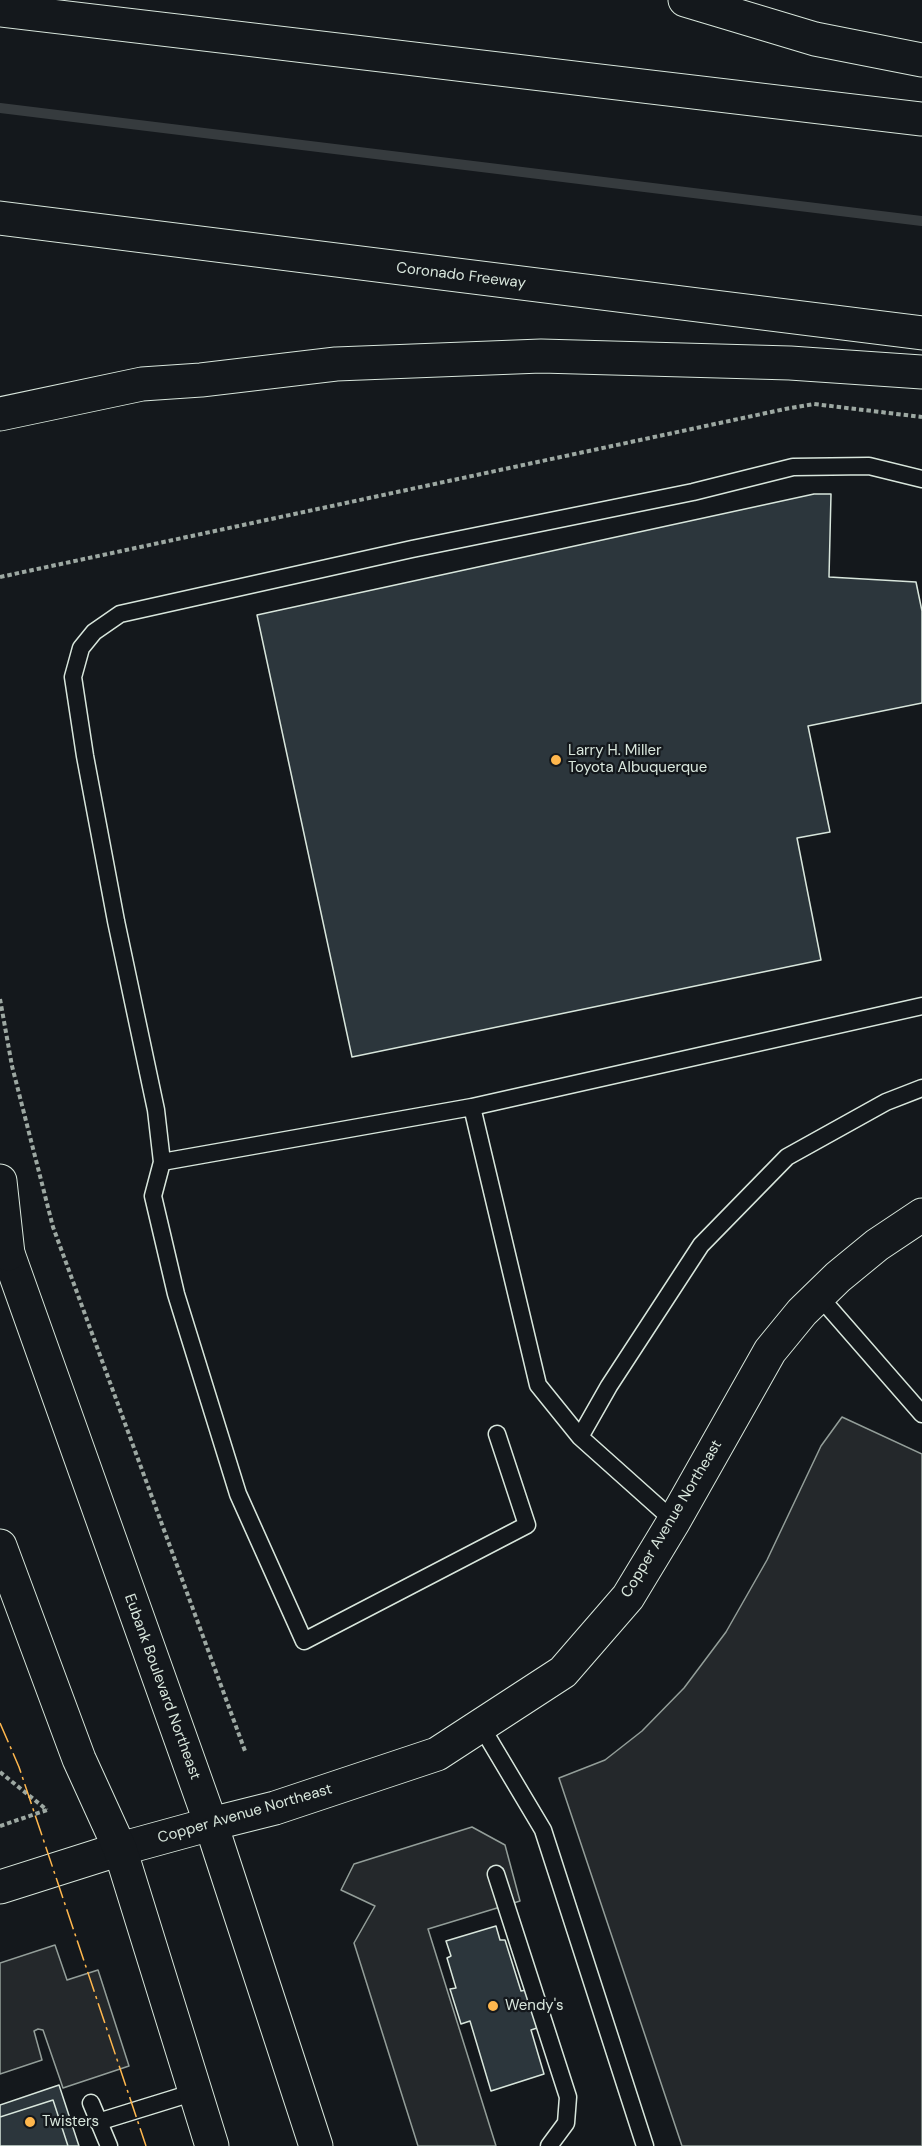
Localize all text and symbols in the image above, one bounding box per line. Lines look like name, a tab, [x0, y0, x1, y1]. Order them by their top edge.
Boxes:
street label: Coronado Freeway	[395, 259, 527, 293]
place label: Larry H. Miller Toyota Albuquerque	[568, 742, 707, 777]
marker: Larry H. Miller Toyota Albuquerque	[549, 753, 563, 767]
street label: Copper Avenue Northeast	[618, 1437, 726, 1601]
street label: Eubank Boulevard Northeast	[120, 1592, 204, 1782]
street label: Copper Avenue Northeast	[156, 1780, 334, 1848]
place label: Wendy's	[505, 1997, 564, 2015]
marker: Wendy's	[486, 1999, 500, 2013]
place label: Twisters	[42, 2113, 99, 2131]
marker: Twisters	[23, 2115, 37, 2129]

